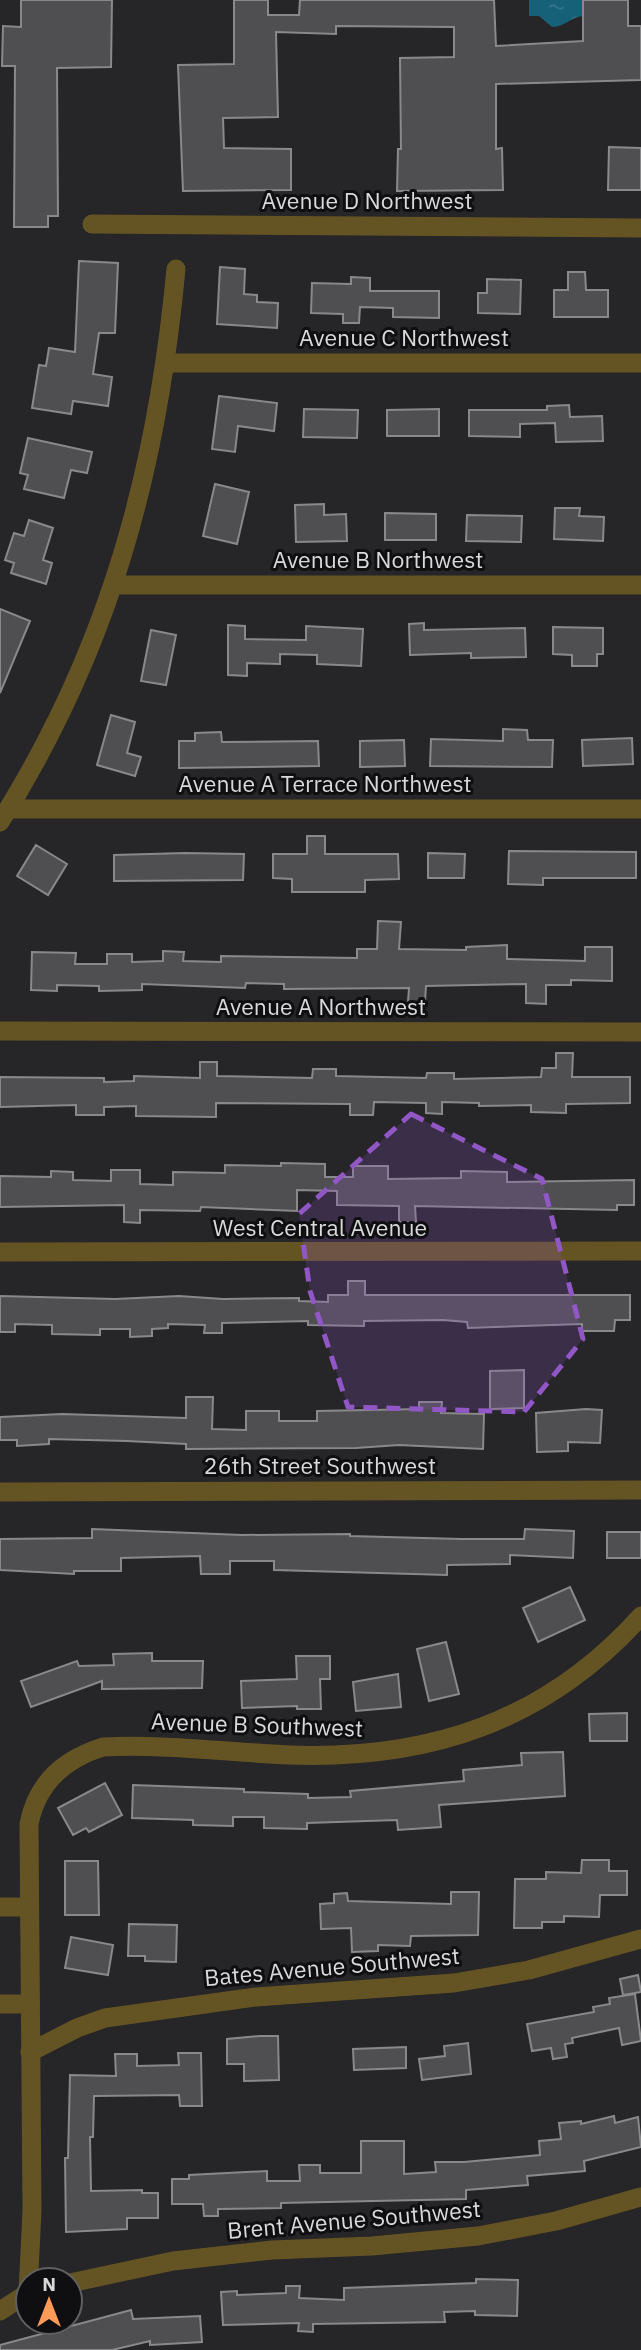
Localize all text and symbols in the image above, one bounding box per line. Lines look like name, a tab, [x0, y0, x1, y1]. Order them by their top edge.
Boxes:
street label: Avenue D Northwest	[261, 185, 473, 215]
street label: Avenue C Northwest	[299, 322, 509, 352]
street label: Avenue B Northwest	[273, 544, 483, 574]
street label: Avenue A Terrace Northwest	[178, 768, 472, 798]
street label: Avenue A Northwest	[216, 991, 426, 1021]
street label: West Central Avenue	[213, 1212, 427, 1242]
street label: 26th Street Southwest	[204, 1450, 436, 1480]
street label: Avenue B Southwest	[150, 1705, 364, 1743]
street label: Bates Avenue Southwest	[203, 1940, 461, 1992]
street label: Brent Avenue Southwest	[226, 2193, 482, 2245]
north arrow	[14, 2266, 84, 2336]
text: N	[42, 2272, 56, 2296]

